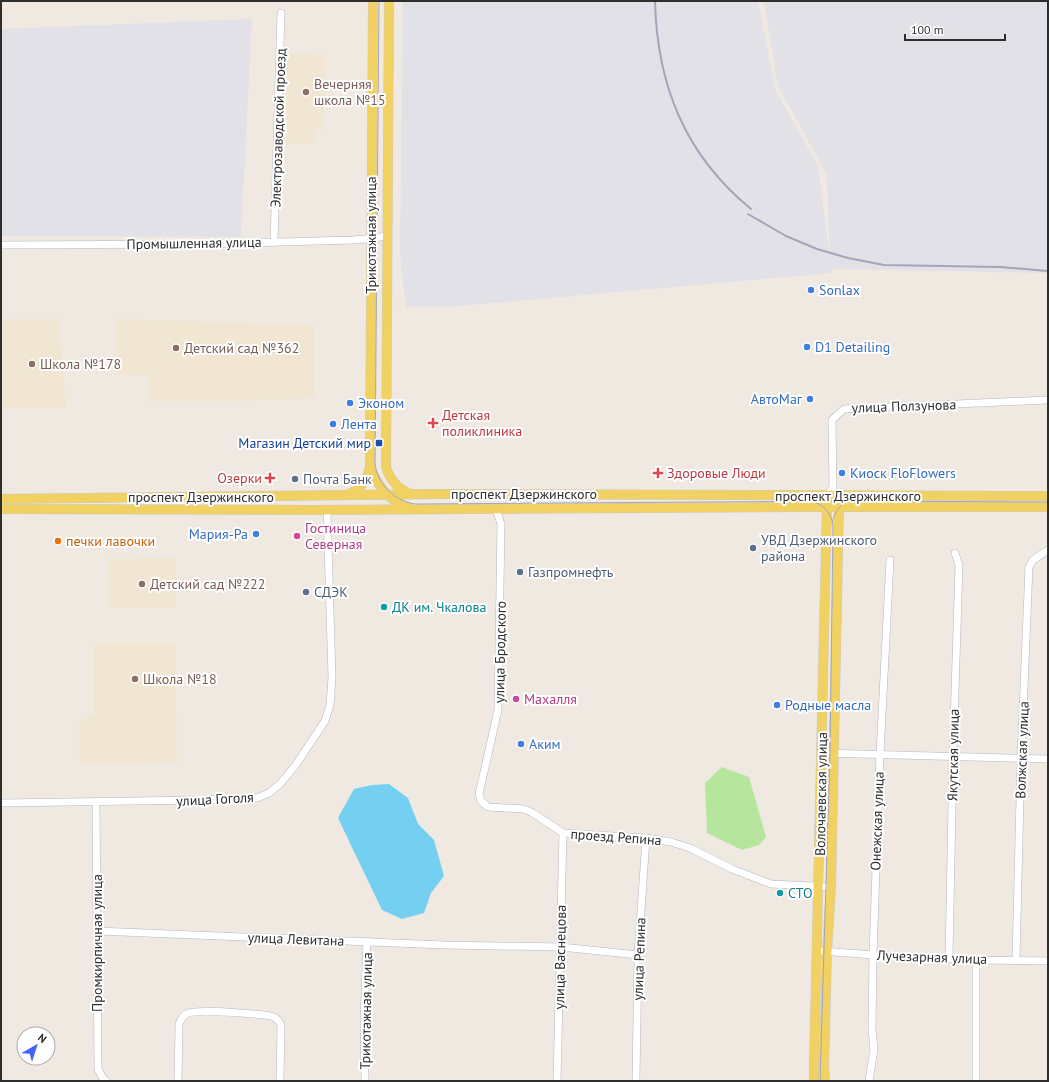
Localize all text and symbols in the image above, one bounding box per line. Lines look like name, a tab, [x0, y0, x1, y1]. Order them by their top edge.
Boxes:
scale bar	[905, 16, 1005, 42]
text: 100 m	[911, 22, 944, 37]
street label: Электрозаводской проезд	[266, 48, 290, 208]
place label: Вечерняя школа №15	[314, 75, 386, 109]
marker: Вечерняя школа №15	[301, 87, 311, 97]
street label: Трикотажная улица	[362, 176, 380, 294]
street label: Промышленная улица	[126, 233, 262, 253]
place label: Sonlax	[819, 281, 860, 299]
marker: Sonlax	[806, 285, 816, 295]
place label: D1 Detailing	[815, 338, 890, 356]
place label: Детский сад №362	[184, 339, 299, 357]
marker: D1 Detailing	[802, 342, 812, 352]
marker: Детский сад №362	[171, 343, 181, 353]
place label: Школа №178	[40, 355, 121, 373]
marker: Школа №178	[27, 359, 37, 369]
place label: АвтоМаг	[751, 390, 803, 408]
place label: Эконом	[358, 394, 404, 412]
marker: АвтоМаг	[805, 394, 815, 404]
street label: улица Ползунова	[851, 395, 957, 417]
marker: Эконом	[345, 398, 355, 408]
place label: Детская поликлиника	[442, 406, 522, 440]
place label: Лента	[340, 415, 377, 433]
marker: Детская поликлиника	[427, 417, 439, 429]
marker: Лента	[328, 419, 338, 429]
place label: Магазин Детский мир	[238, 434, 371, 452]
marker: Магазин Детский мир	[374, 438, 384, 448]
place label: Здоровые Люди	[667, 464, 766, 482]
place label: Киоск FloFlowers	[850, 464, 956, 482]
marker: Здоровые Люди	[652, 467, 664, 479]
marker: Киоск FloFlowers	[837, 468, 847, 478]
place label: Озерки	[217, 469, 262, 487]
place label: Почта Банк	[303, 470, 372, 488]
marker: Озерки	[265, 473, 275, 483]
marker: Почта Банк	[290, 474, 300, 484]
street label: проспект Дзержинского	[451, 485, 597, 503]
street label: проспект Дзержинского	[775, 487, 921, 505]
street label: проспект Дзержинского	[128, 488, 274, 506]
place label: Гостиница Северная	[305, 519, 366, 553]
place label: Мария-Ра	[189, 525, 248, 543]
marker: Мария-Ра	[251, 529, 261, 539]
marker: Гостиница Северная	[292, 531, 302, 541]
place label: УВД Дзержинского района	[761, 531, 877, 565]
place label: печки лавочки	[66, 532, 155, 550]
marker: печки лавочки	[53, 536, 63, 546]
marker: УВД Дзержинского района	[748, 543, 758, 553]
place label: Газпромнефть	[528, 563, 614, 581]
marker: Газпромнефть	[515, 567, 525, 577]
place label: Детский сад №222	[150, 575, 265, 593]
marker: Детский сад №222	[137, 579, 147, 589]
place label: СДЭК	[314, 583, 348, 601]
marker: СДЭК	[301, 587, 311, 597]
place label: ДК им. Чкалова	[392, 598, 487, 616]
street label: улица Бродского	[490, 601, 510, 703]
marker: ДК им. Чкалова	[379, 602, 389, 612]
place label: Школа №18	[143, 670, 217, 688]
marker: Школа №18	[130, 674, 140, 684]
place label: Махалля	[524, 690, 577, 708]
marker: Махалля	[511, 694, 521, 704]
place label: Родные масла	[785, 696, 871, 714]
marker: Родные масла	[772, 700, 782, 710]
street label: Волжская улица	[1011, 701, 1033, 799]
street label: Якутская улица	[943, 709, 963, 801]
street label: Волочаевская улица	[811, 732, 831, 856]
place label: Аким	[529, 735, 561, 753]
marker: Аким	[516, 739, 526, 749]
street label: Онежская улица	[866, 771, 888, 871]
street label: улица Гоголя	[176, 788, 254, 810]
street label: проезд Репина	[570, 825, 662, 849]
street label: Промкирпичная улица	[88, 874, 106, 1012]
place label: СТО	[788, 884, 813, 902]
marker: СТО	[775, 888, 785, 898]
street label: улица Васнецова	[550, 905, 570, 1009]
street label: улица Репина	[629, 917, 649, 1001]
street label: улица Левитана	[247, 928, 345, 950]
street label: Лучезарная улица	[875, 946, 988, 968]
street label: Трикотажная улица	[356, 952, 376, 1070]
north arrow	[16, 1026, 56, 1066]
text: N	[35, 1031, 50, 1046]

